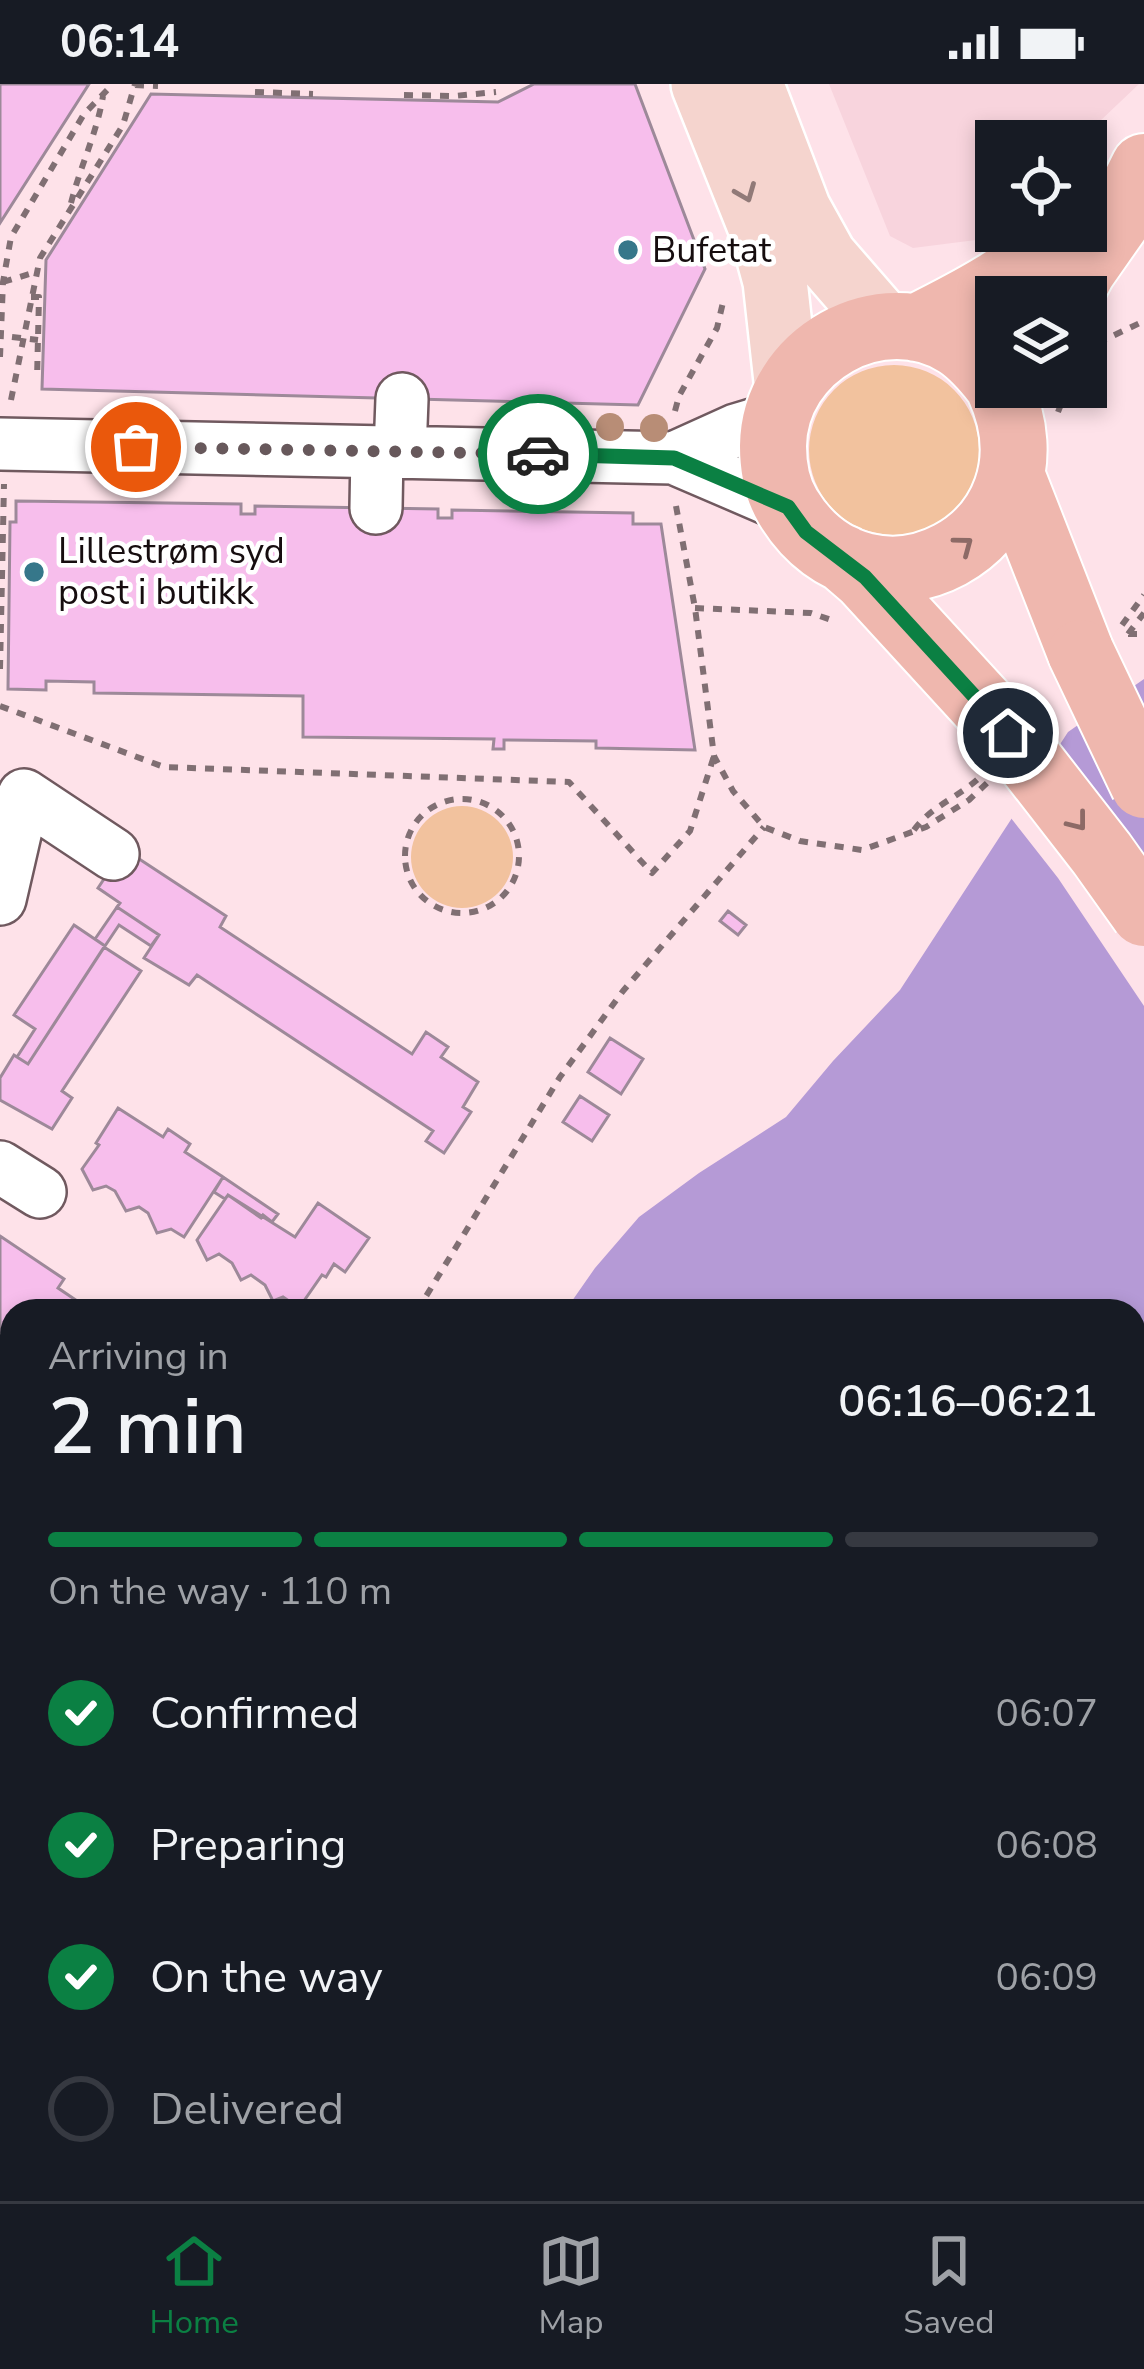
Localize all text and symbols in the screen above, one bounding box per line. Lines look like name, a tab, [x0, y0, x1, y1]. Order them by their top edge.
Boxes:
text: 06:14	[60, 12, 179, 73]
map controls	[975, 120, 1107, 408]
button: locate	[975, 120, 1107, 252]
one-way arrow	[732, 181, 756, 202]
place label: Bufetat	[652, 226, 772, 275]
marker: Bufetat	[615, 237, 641, 263]
button: layers	[975, 276, 1107, 408]
courier	[478, 394, 598, 514]
pin	[85, 396, 187, 498]
icon: bag	[103, 414, 169, 480]
icon: car	[505, 421, 571, 487]
place label: Lillestrøm syd post i butikk	[58, 527, 285, 617]
one-way arrow	[950, 538, 972, 559]
marker: Lillestrøm syd post i butikk	[21, 559, 47, 585]
pin	[957, 682, 1059, 784]
icon: home	[975, 700, 1041, 766]
one-way arrow	[1063, 808, 1085, 830]
text: Arriving in	[48, 1330, 229, 1383]
text: 06:16–06:21	[838, 1371, 1098, 1432]
text: 2 min	[48, 1374, 247, 1481]
text: On the way · 110 m	[48, 1565, 392, 1618]
icon: check	[48, 1680, 114, 1746]
text: Confirmed	[150, 1683, 359, 1744]
text: 06:07	[996, 1687, 1098, 1740]
icon: check	[48, 1812, 114, 1878]
text: Preparing	[150, 1815, 346, 1876]
text: 06:08	[996, 1819, 1098, 1872]
icon: check	[48, 1944, 114, 2010]
text: On the way	[150, 1947, 383, 2008]
text: 06:09	[996, 1951, 1098, 2004]
text: Delivered	[150, 2079, 344, 2140]
tab: Home	[150, 2228, 239, 2345]
tab: Map	[538, 2228, 604, 2345]
tab: Saved	[903, 2228, 994, 2345]

